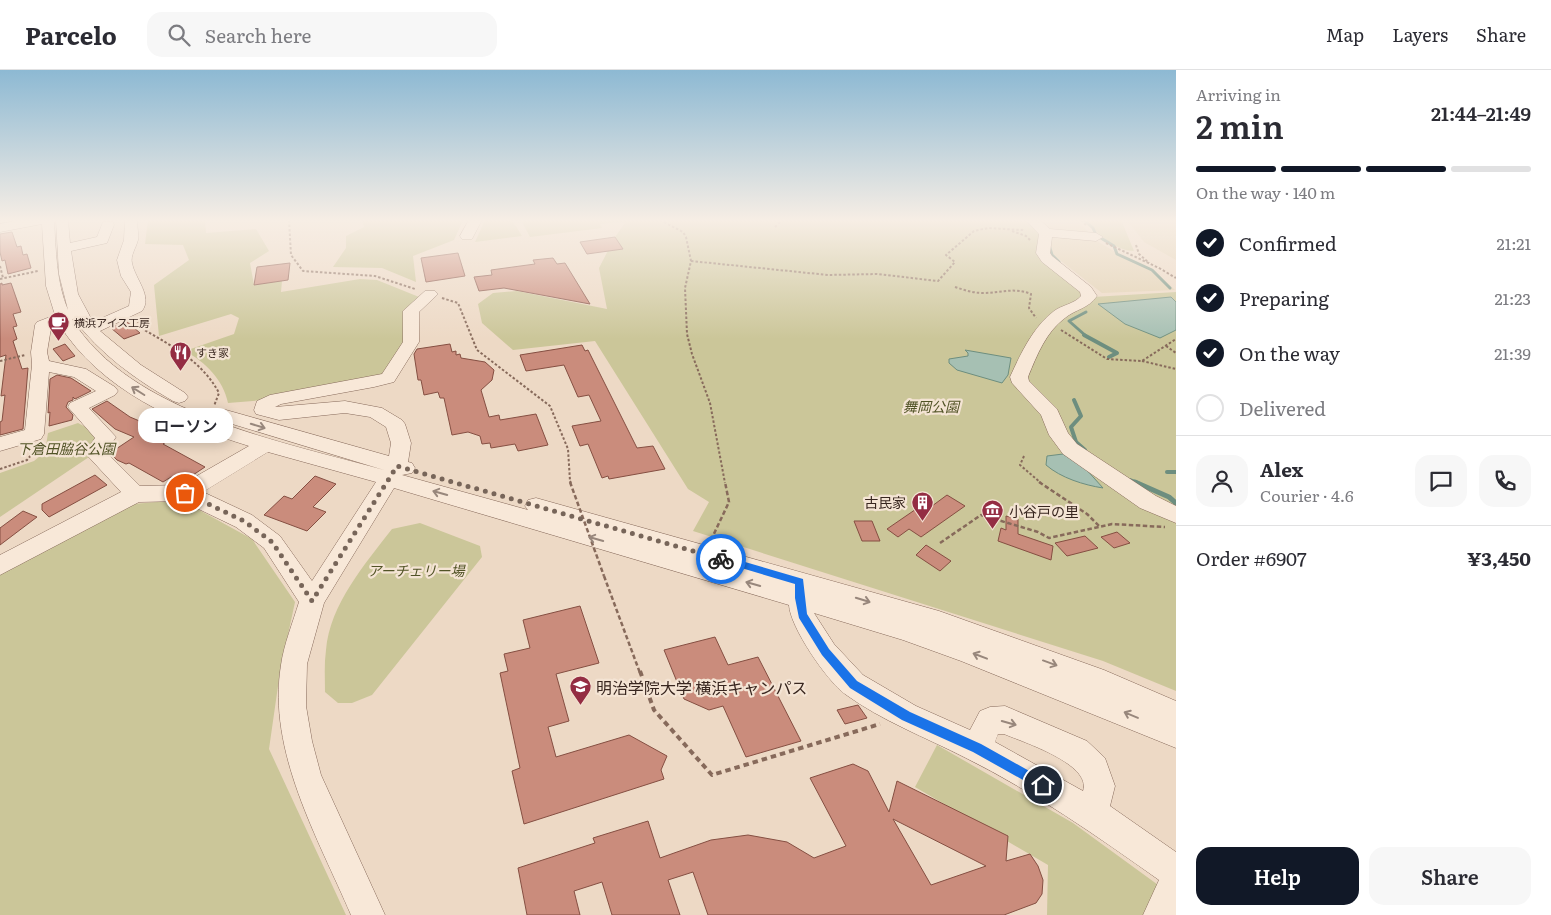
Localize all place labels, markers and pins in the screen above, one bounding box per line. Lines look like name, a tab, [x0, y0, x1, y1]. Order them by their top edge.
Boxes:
cafe icon: 横浜アイス工房	[46, 310, 70, 341]
place label: 横浜アイス工房	[74, 314, 150, 330]
restaurant icon: すき家	[168, 340, 192, 371]
place label: すき家	[196, 344, 229, 360]
callout: ローソン	[138, 408, 232, 443]
pin	[164, 472, 206, 514]
building icon: 古民家	[910, 490, 934, 521]
place label: 古民家	[864, 492, 906, 512]
museum icon: 小谷戸の里	[981, 499, 1005, 530]
place label: 小谷戸の里	[1009, 501, 1079, 521]
school or university icon: 明治学院大学 横浜キャンパス	[568, 675, 592, 706]
place label: 明治学院大学 横浜キャンパス	[596, 675, 807, 699]
pin	[1022, 764, 1064, 806]

